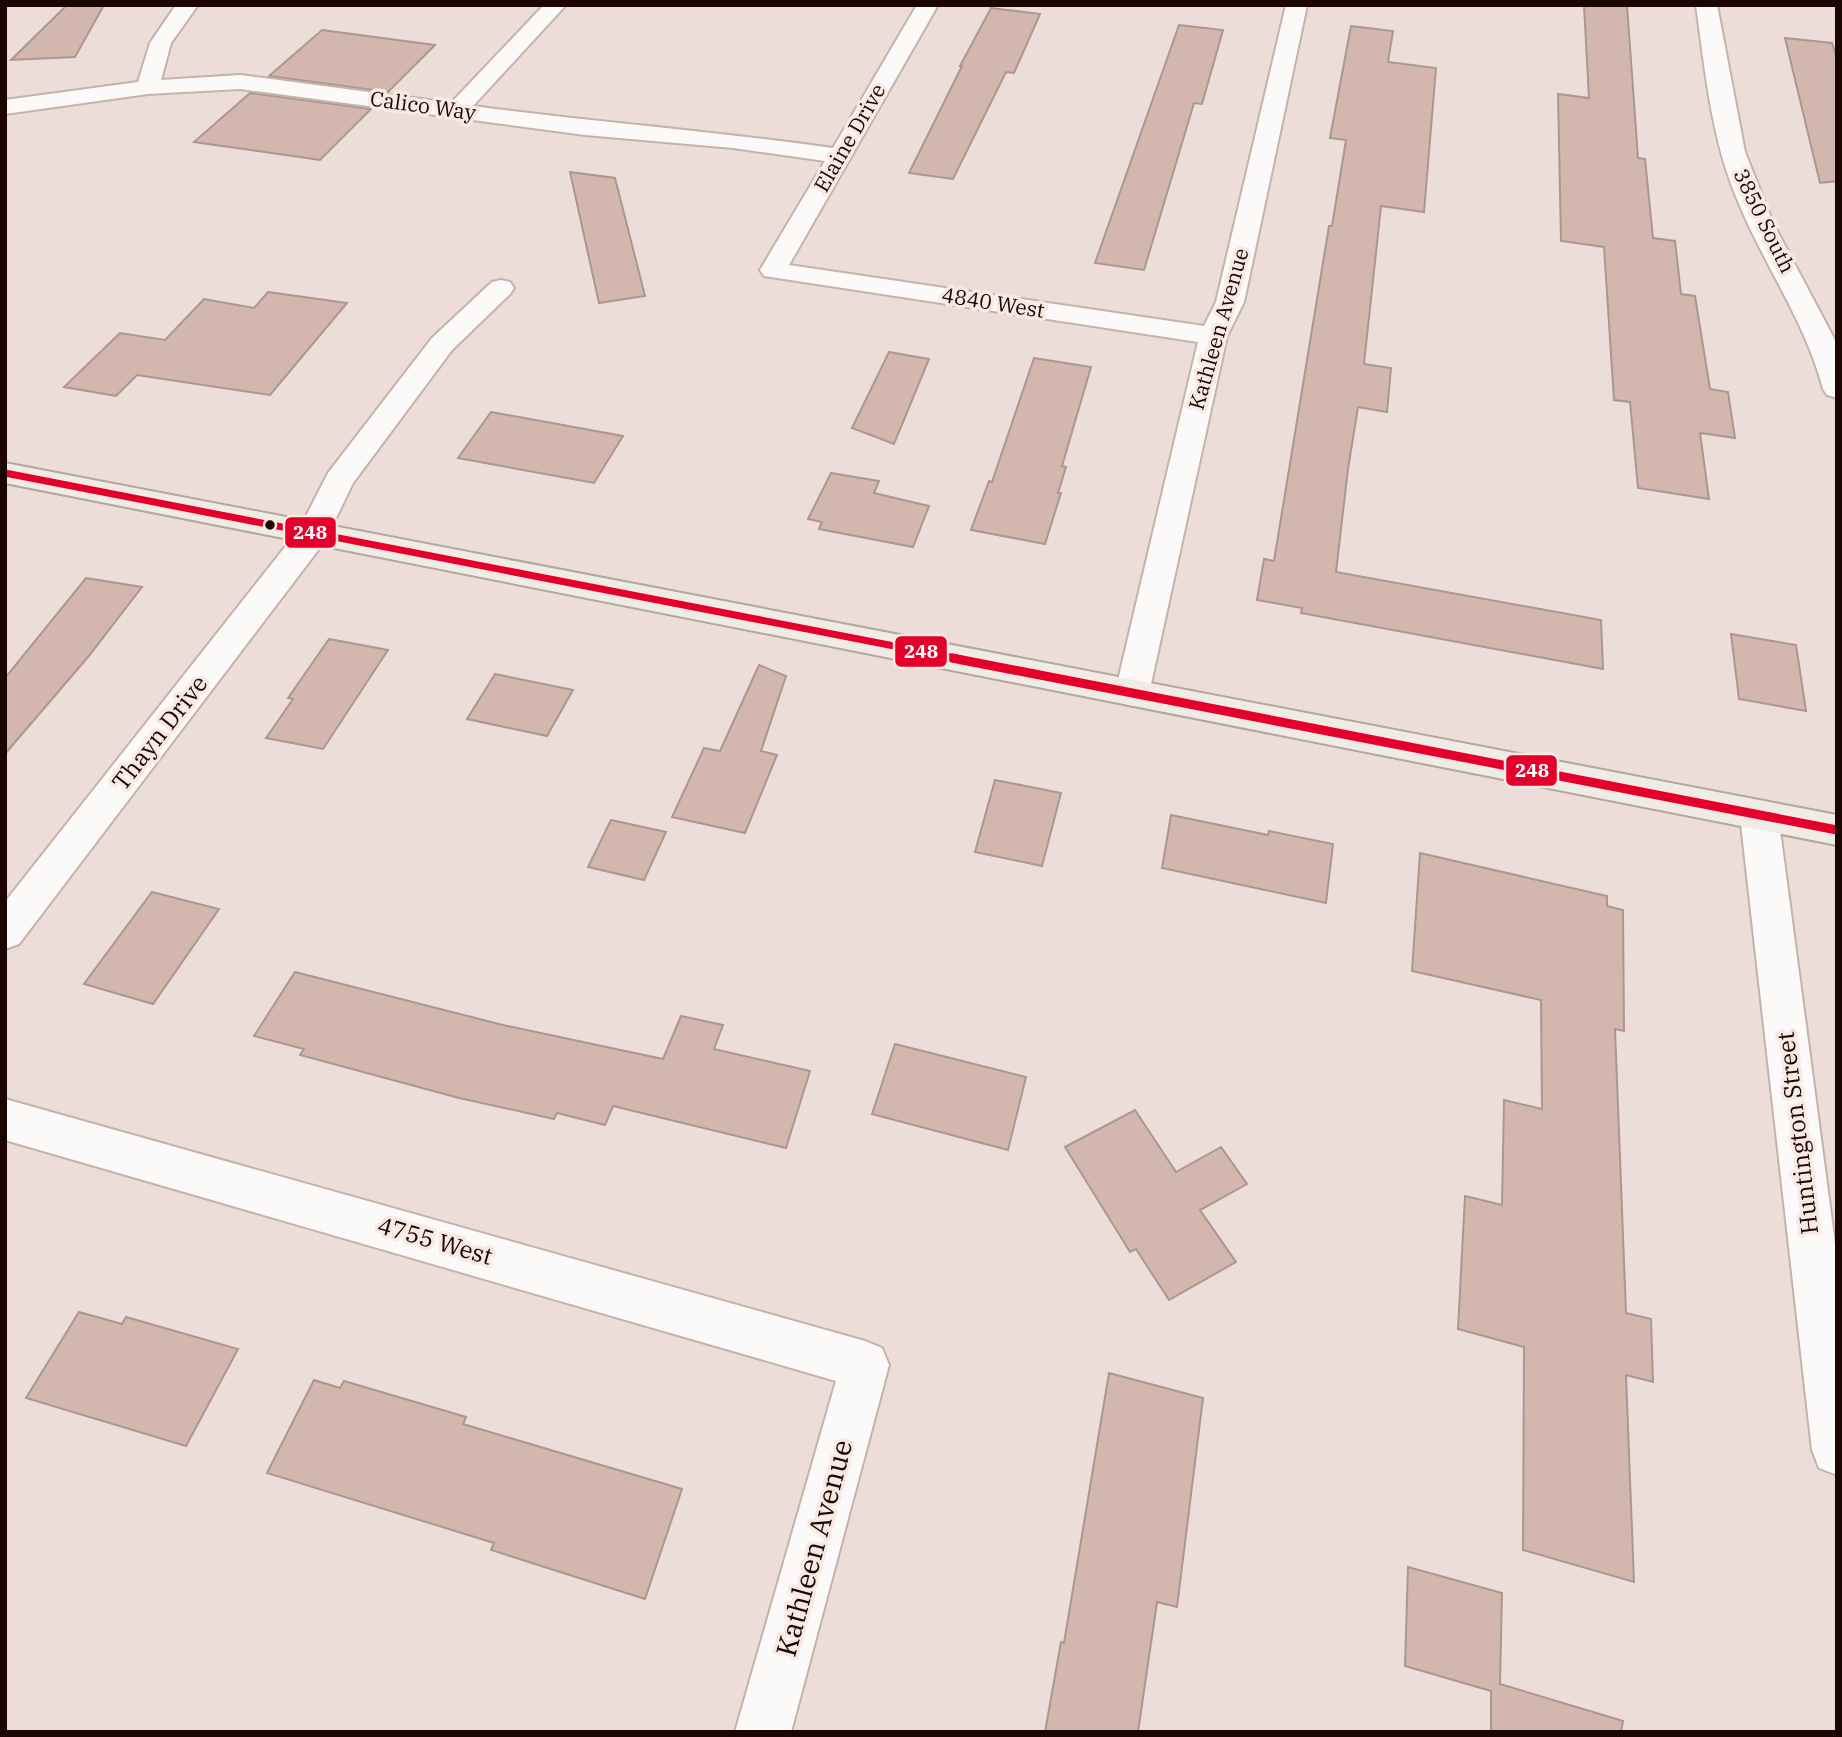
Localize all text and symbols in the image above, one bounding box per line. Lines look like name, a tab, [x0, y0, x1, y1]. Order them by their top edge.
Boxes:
street label: Elaine Drive	[807, 78, 891, 197]
street label: Calico Way	[368, 84, 479, 126]
street label: 3850 South	[1728, 164, 1802, 277]
street label: Kathleen Avenue	[1182, 244, 1255, 413]
street label: 4840 West	[940, 280, 1046, 324]
line badge: 248	[284, 516, 337, 549]
unlabelled marker	[263, 518, 277, 532]
text: 248	[293, 520, 327, 544]
line badge: 248	[894, 635, 948, 668]
text: 248	[904, 639, 938, 663]
street label: Thayn Drive	[104, 668, 214, 797]
line badge: 248	[1505, 754, 1558, 787]
text: 248	[1515, 758, 1549, 782]
street label: Huntington Street	[1769, 1030, 1825, 1236]
street label: 4755 West	[374, 1208, 496, 1272]
street label: Kathleen Avenue	[767, 1435, 860, 1660]

